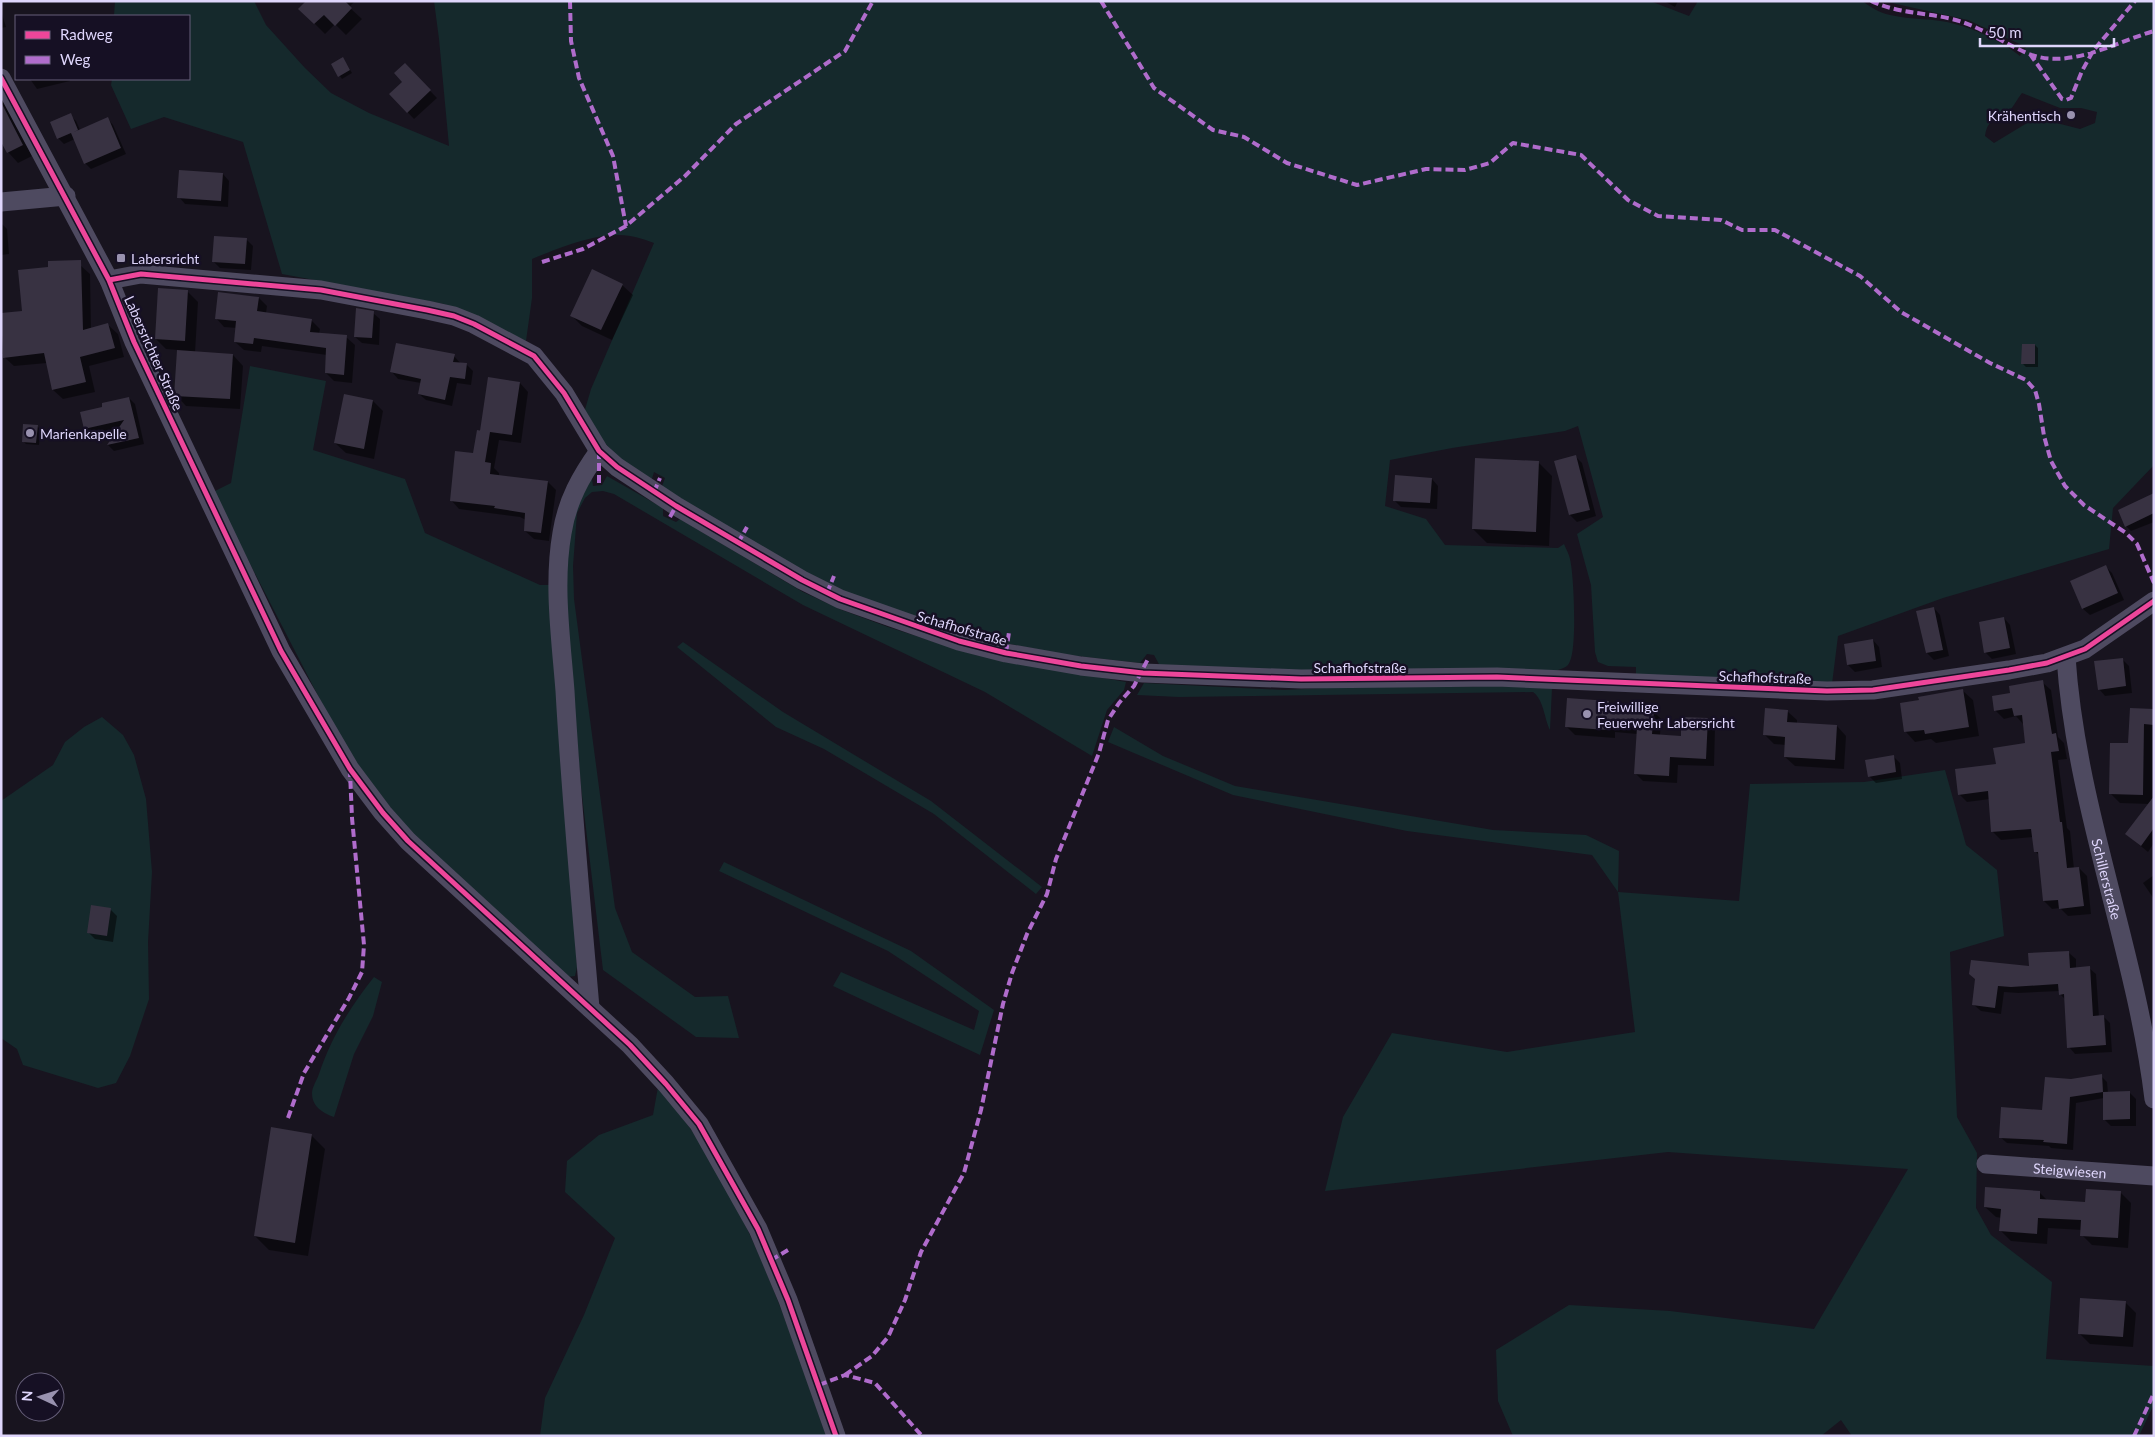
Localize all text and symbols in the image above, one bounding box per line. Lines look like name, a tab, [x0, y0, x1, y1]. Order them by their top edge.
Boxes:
legend	[15, 15, 190, 80]
scale bar	[1980, 15, 2114, 47]
text: 50 m	[1988, 23, 2022, 41]
text: Radweg	[60, 25, 113, 43]
text: Weg	[60, 50, 91, 68]
place label: Krähentisch	[1988, 107, 2061, 124]
marker: Krähentisch	[2065, 109, 2077, 121]
place label: Labersricht	[131, 250, 199, 267]
marker: Labersricht	[115, 252, 127, 264]
street label: Labersrichter Straße	[121, 293, 187, 413]
place label: Marienkapelle	[40, 425, 127, 442]
marker: Marienkapelle	[24, 427, 36, 439]
street label: Schafhofstraße	[915, 607, 1009, 649]
street label: Schafhofstraße	[1314, 659, 1406, 676]
street label: Schafhofstraße	[1718, 667, 1812, 687]
place label: Freiwillige Feuerwehr Labersricht	[1597, 698, 1735, 731]
marker: Freiwillige Feuerwehr Labersricht	[1581, 708, 1593, 720]
street label: Schillerstraße	[2089, 837, 2126, 921]
street label: Steigwiesen	[2033, 1159, 2107, 1181]
north arrow	[15, 1372, 65, 1422]
text: N	[18, 1390, 35, 1402]

